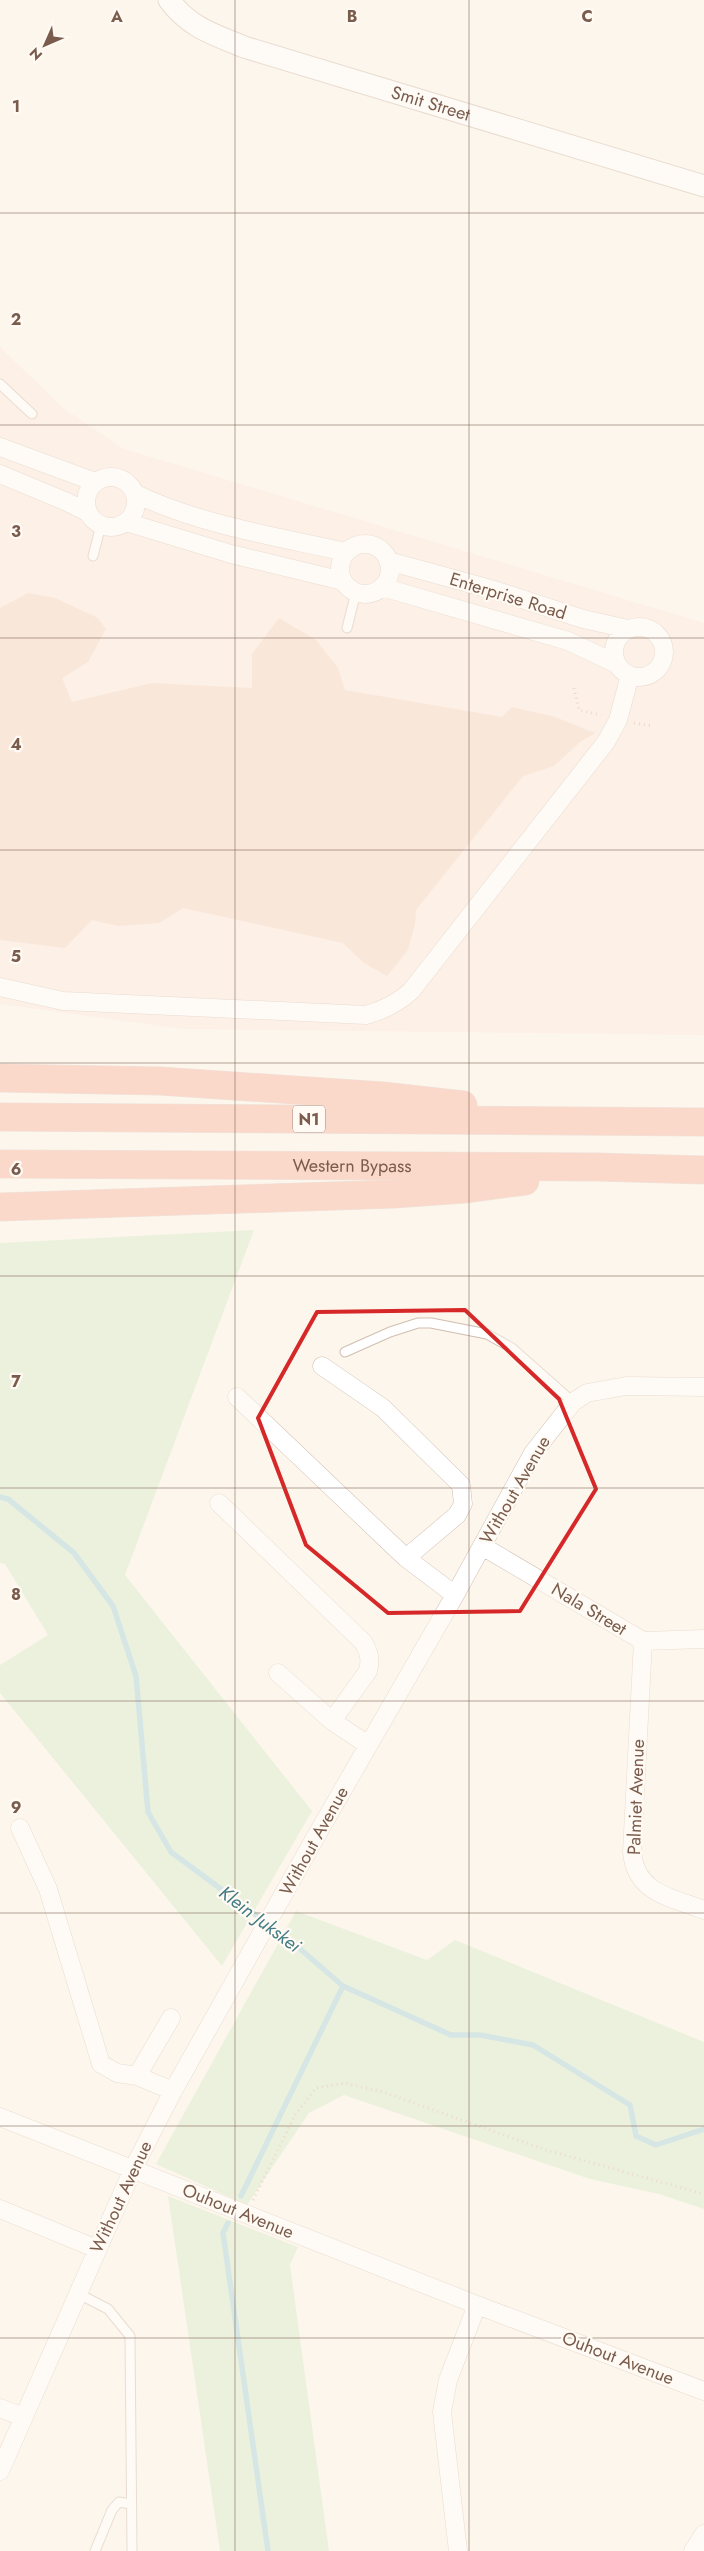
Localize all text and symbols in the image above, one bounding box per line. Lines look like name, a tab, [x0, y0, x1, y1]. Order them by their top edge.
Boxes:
text: A	[110, 5, 123, 28]
text: B	[347, 5, 357, 28]
text: C	[581, 5, 593, 28]
north arrow	[20, 20, 70, 70]
text: N	[25, 43, 47, 65]
street label: Smit Street	[388, 79, 474, 128]
text: 1	[12, 95, 20, 118]
text: 2	[11, 308, 21, 331]
text: 3	[11, 520, 21, 543]
street label: Enterprise Road	[446, 566, 570, 626]
text: 4	[10, 733, 22, 756]
text: 5	[11, 945, 21, 968]
road number: N1	[293, 1106, 325, 1132]
street label: Western Bypass	[292, 1152, 412, 1179]
text: 6	[11, 1158, 21, 1181]
text: 7	[11, 1370, 21, 1393]
street label: Without Avenue	[473, 1431, 557, 1549]
street label: Nala Street	[546, 1576, 632, 1642]
text: 8	[11, 1583, 21, 1606]
street label: Palmiet Avenue	[621, 1739, 651, 1855]
street label: Without Avenue	[273, 1782, 355, 1900]
text: 9	[11, 1796, 21, 1819]
water label: Klein Jukskei	[214, 1879, 307, 1959]
street label: Without Avenue	[84, 2137, 158, 2257]
street label: Ouhout Avenue	[178, 2177, 298, 2245]
street label: Ouhout Avenue	[558, 2325, 678, 2391]

